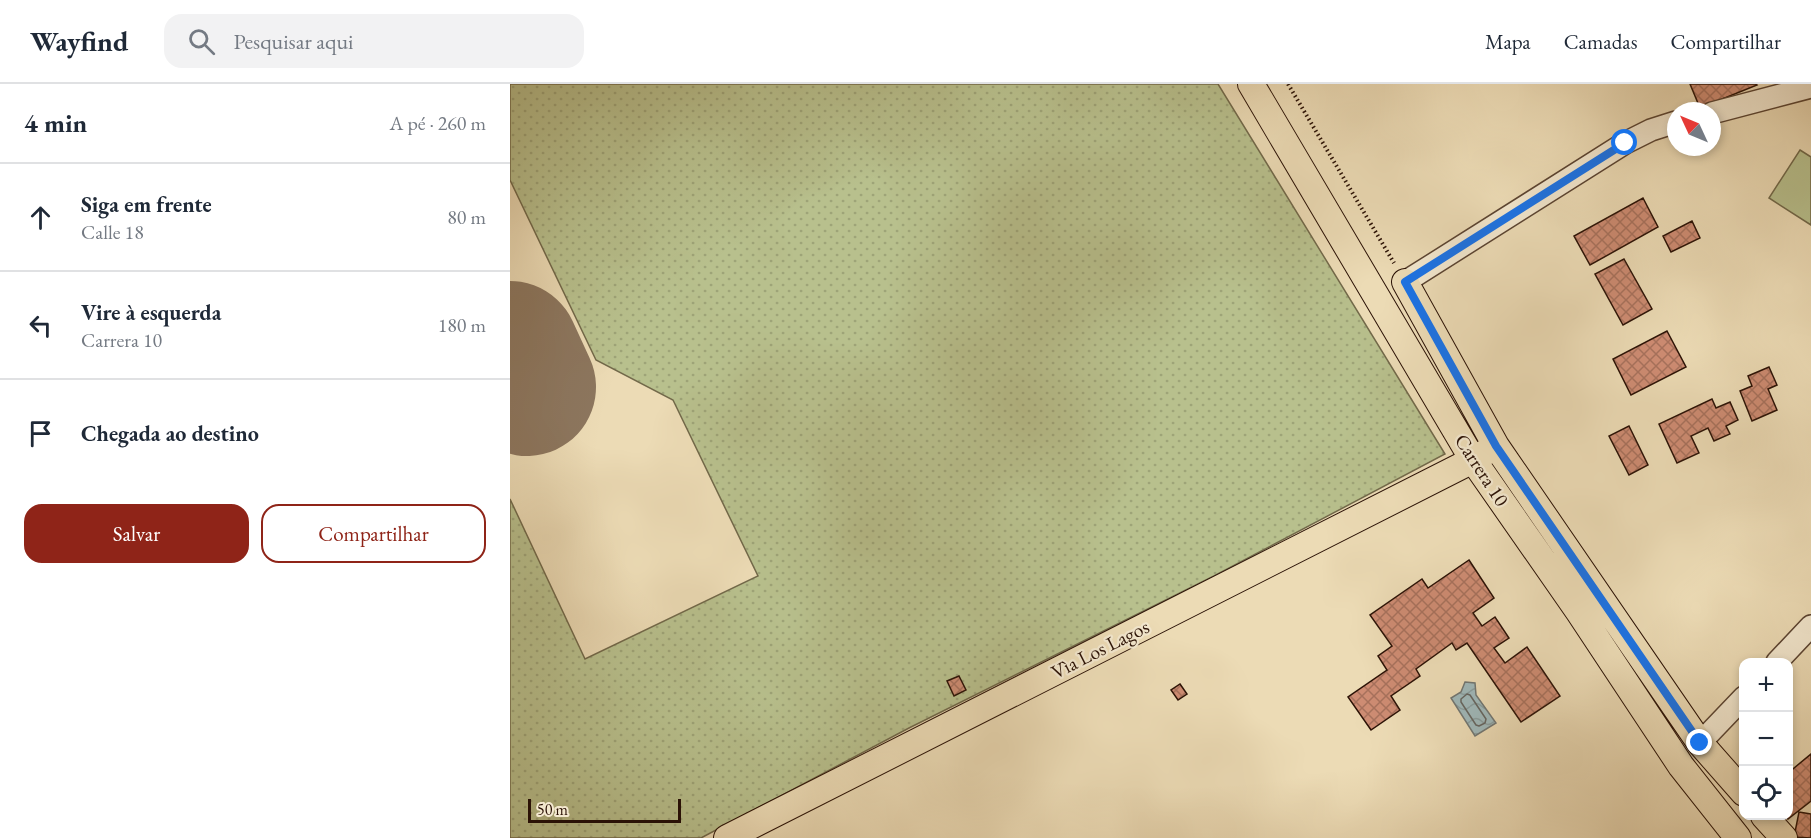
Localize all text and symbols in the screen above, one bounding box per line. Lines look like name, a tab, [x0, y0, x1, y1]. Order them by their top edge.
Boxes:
search box	[164, 14, 584, 68]
text: Wayfind	[30, 23, 128, 59]
icon: search	[185, 25, 218, 58]
text: Pesquisar aqui	[233, 27, 353, 56]
text: Mapa	[1485, 28, 1531, 55]
text: Camadas	[1564, 28, 1637, 55]
text: Compartilhar	[1670, 28, 1781, 55]
north arrow	[1667, 102, 1721, 156]
text: 4 min	[24, 106, 87, 140]
text: A pé · 260 m	[390, 110, 486, 136]
route start	[1611, 129, 1637, 155]
text: Siga em frente	[81, 190, 212, 219]
icon: ahead	[24, 201, 57, 234]
text: 80 m	[447, 204, 486, 230]
text: Calle 18	[81, 219, 144, 245]
text: Vire à esquerda	[81, 298, 221, 327]
icon: left	[24, 309, 57, 342]
text: 180 m	[438, 312, 486, 338]
text: Carrera 10	[81, 327, 162, 353]
icon: arrive	[24, 417, 57, 450]
text: Chegada ao destino	[81, 419, 259, 448]
street label: Carrera 10	[1449, 429, 1515, 511]
button: Salvar	[24, 504, 249, 563]
button: Compartilhar	[261, 504, 486, 563]
street label: Vìa Los Lagos	[1047, 613, 1153, 685]
map controls	[1739, 658, 1793, 820]
button: +	[1739, 658, 1793, 712]
button: −	[1739, 712, 1793, 766]
route end	[1686, 729, 1712, 755]
button: locate	[1739, 766, 1793, 820]
scale bar	[528, 796, 681, 824]
text: 50 m	[537, 799, 568, 820]

